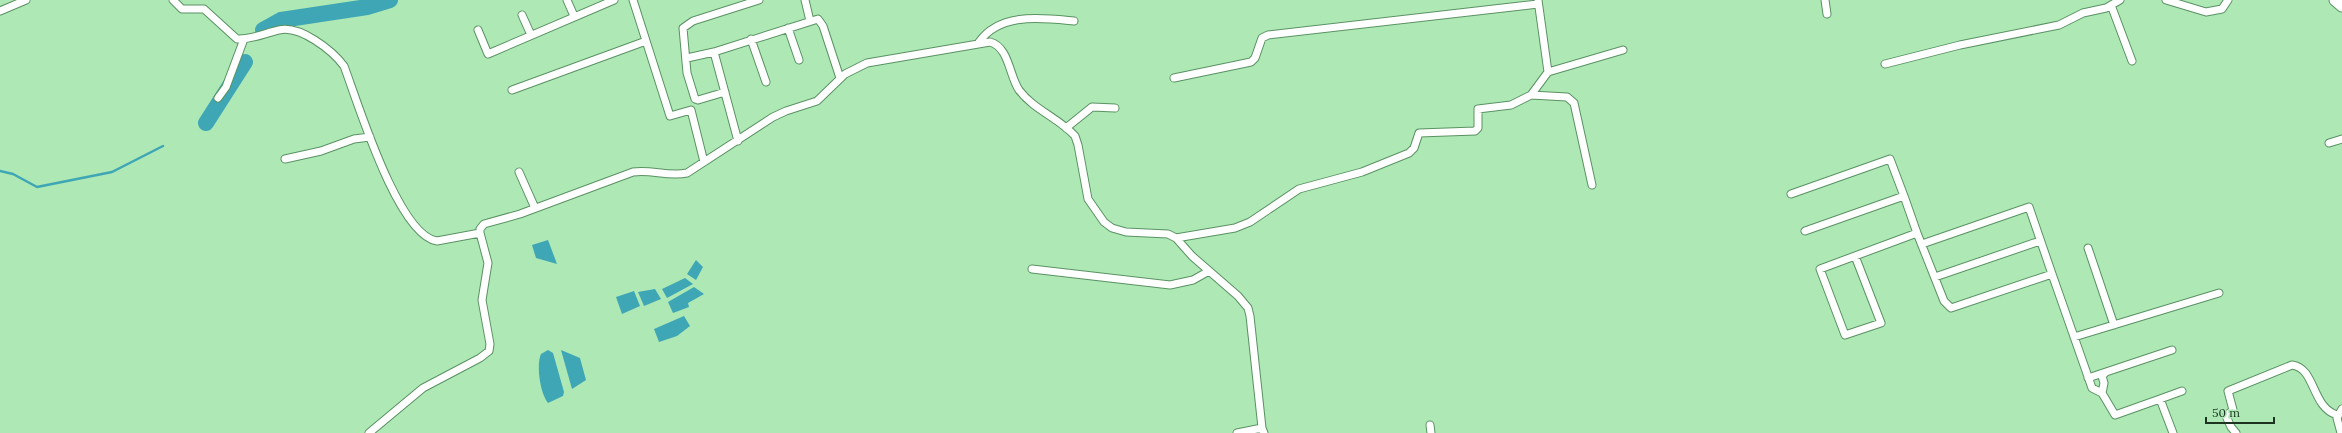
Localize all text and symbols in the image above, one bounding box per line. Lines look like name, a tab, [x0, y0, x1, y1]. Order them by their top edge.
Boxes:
scale bar	[2206, 399, 2274, 425]
text: 50 m	[2212, 405, 2240, 420]

